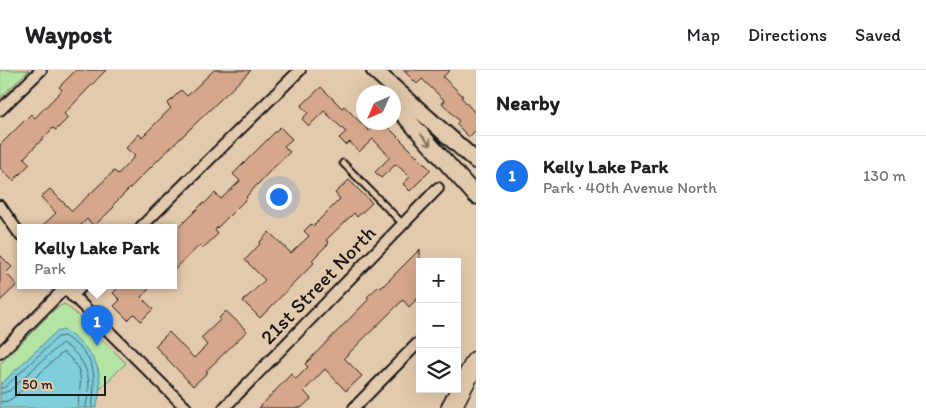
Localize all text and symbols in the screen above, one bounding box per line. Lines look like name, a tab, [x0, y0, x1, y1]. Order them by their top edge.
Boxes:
text: Waypost	[25, 20, 112, 49]
text: Map	[687, 24, 720, 46]
text: Directions	[748, 24, 827, 46]
text: Saved	[855, 24, 901, 46]
north arrow	[356, 85, 401, 130]
text: Nearby	[496, 90, 560, 115]
one-way arrow	[420, 133, 431, 146]
text: Kelly Lake Park	[543, 155, 668, 178]
text: 1	[508, 166, 516, 185]
text: 130 m	[863, 166, 906, 185]
text: Park · 40th Avenue North	[543, 178, 717, 197]
your location	[266, 184, 292, 210]
street label: 21st Street North	[255, 220, 381, 349]
popup	[17, 224, 177, 289]
text: Kelly Lake Park	[34, 236, 160, 259]
map controls	[416, 258, 461, 393]
button: +	[416, 258, 461, 303]
text: Park	[34, 259, 66, 278]
button: −	[416, 303, 461, 348]
pin: 1	[81, 305, 113, 346]
button: layers	[416, 348, 461, 393]
scale bar	[15, 373, 106, 396]
text: 50 m	[22, 376, 53, 393]

